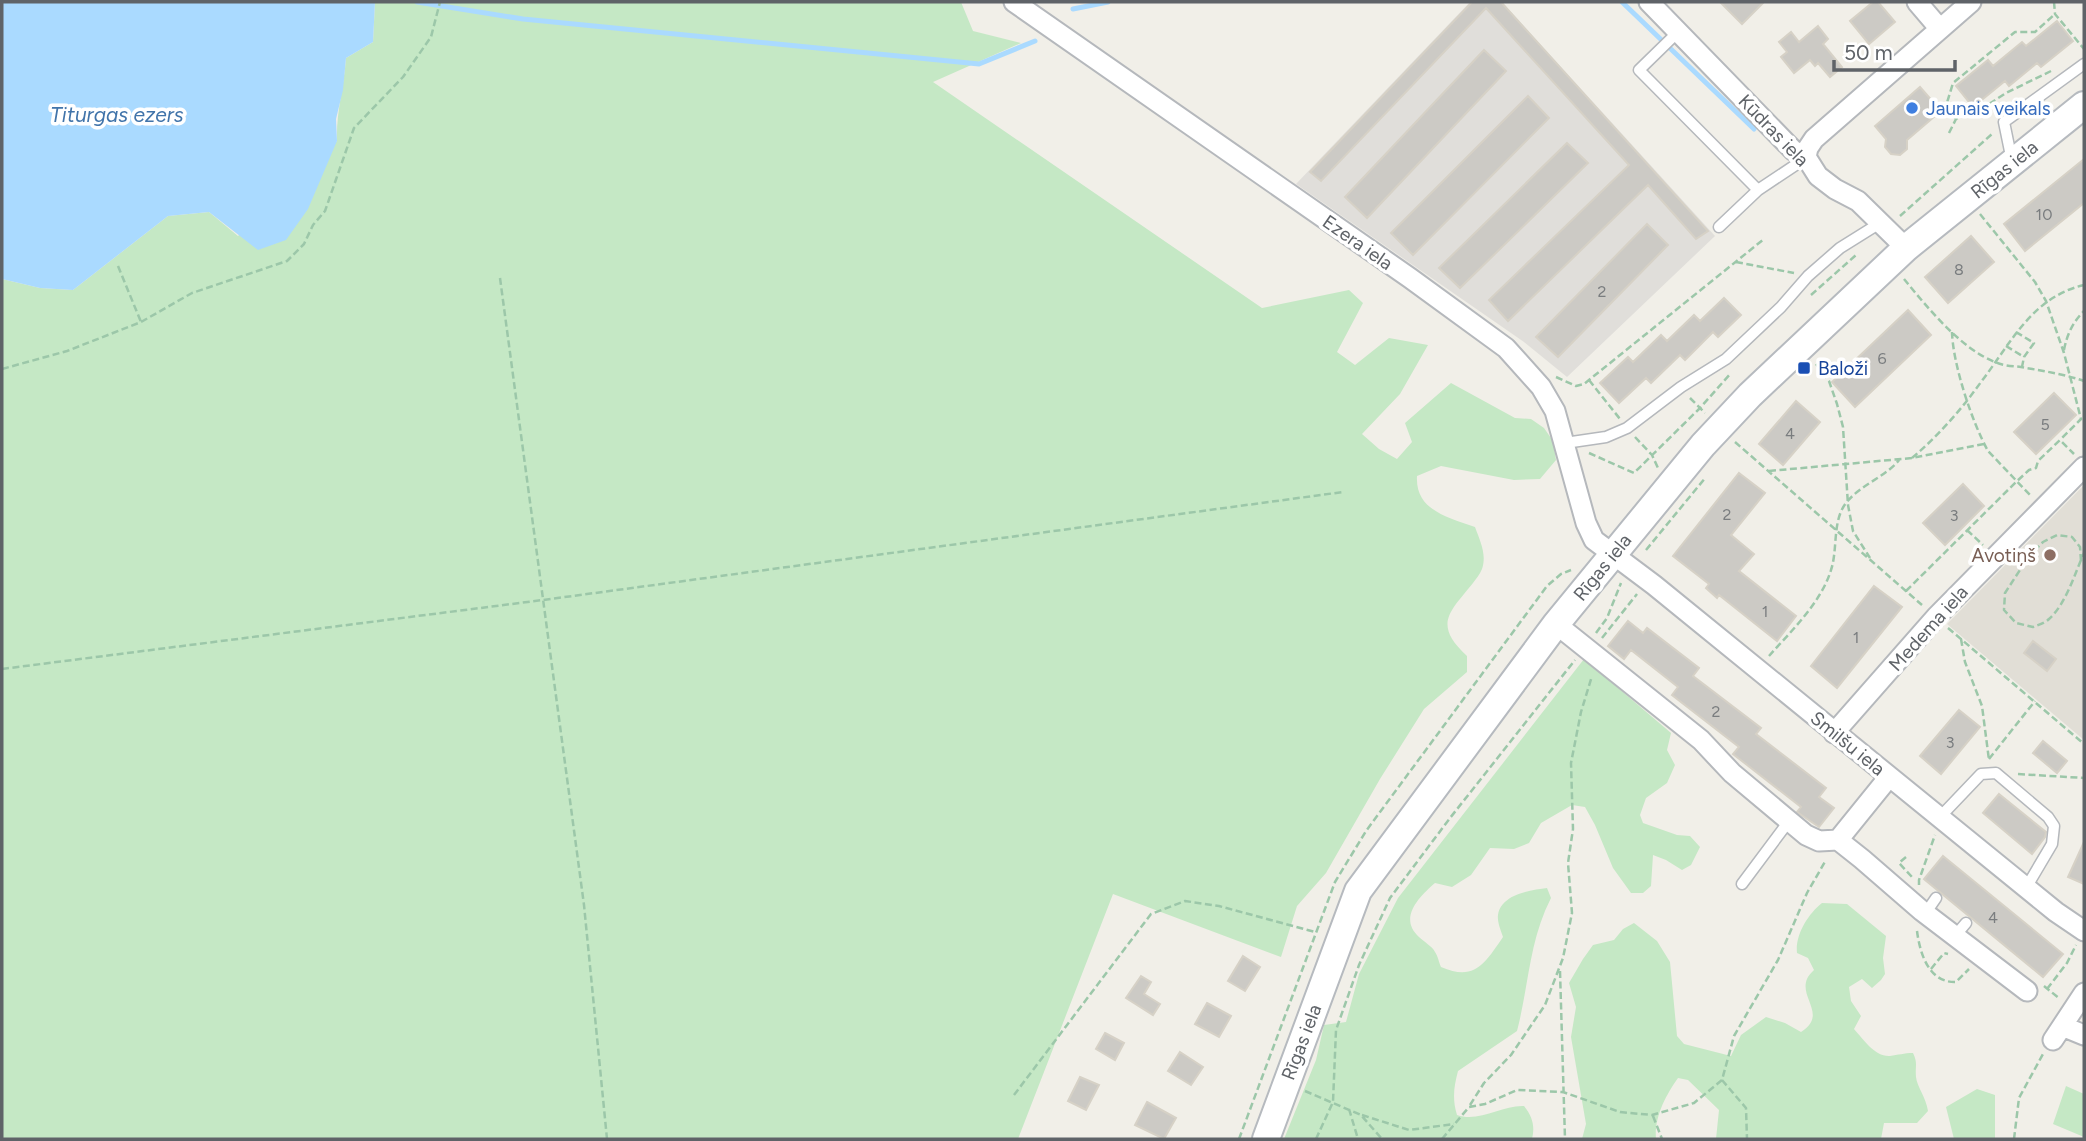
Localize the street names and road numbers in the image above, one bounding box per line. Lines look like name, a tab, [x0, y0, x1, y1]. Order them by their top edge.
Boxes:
street label: Kūdras iela	[1734, 89, 1814, 171]
street label: Rīgas iela	[1966, 135, 2042, 203]
street label: Ezera iela	[1318, 210, 1397, 275]
street label: Rīgas iela	[1568, 529, 1636, 605]
street label: Medema iela	[1884, 581, 1973, 676]
street label: Smilšu iela	[1806, 706, 1890, 780]
street label: Rīgas iela	[1277, 1001, 1326, 1083]

